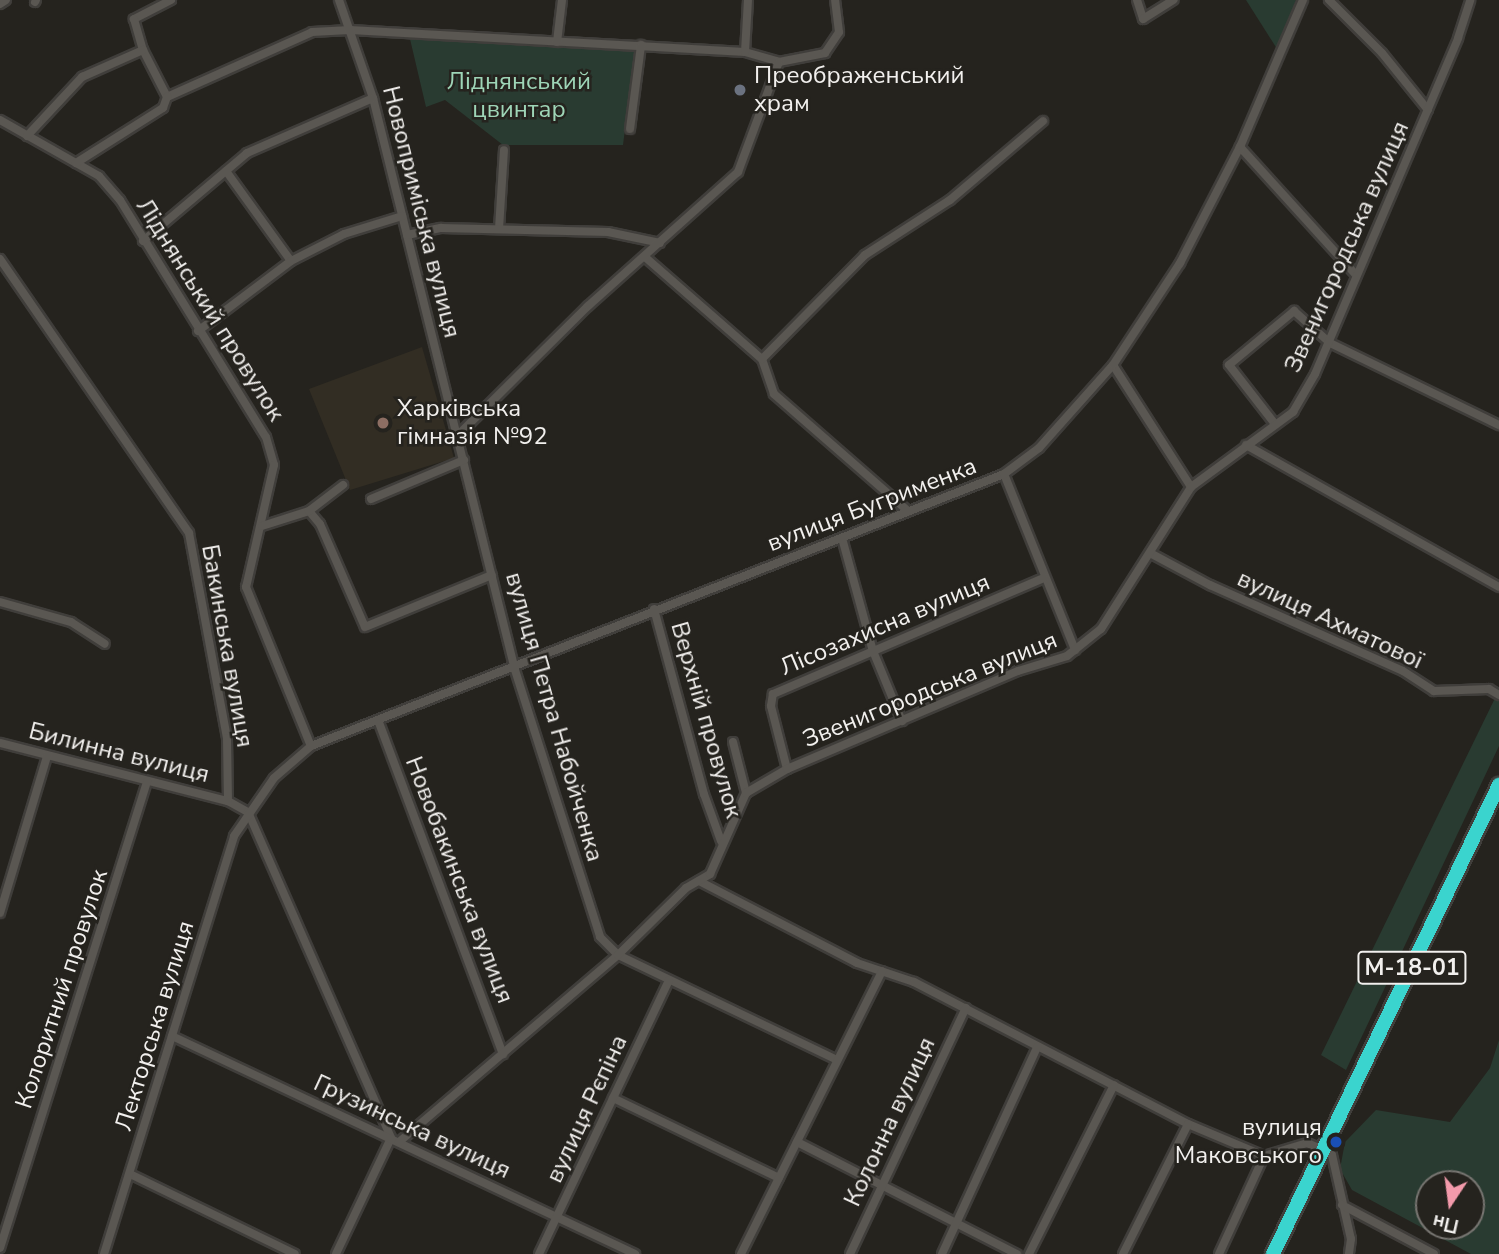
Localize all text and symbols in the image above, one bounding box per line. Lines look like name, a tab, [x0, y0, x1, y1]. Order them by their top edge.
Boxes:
place label: Преображенський храм	[754, 62, 965, 118]
park label: Ліднянський цвинтар	[447, 68, 591, 124]
marker: Преображенський храм	[732, 82, 748, 98]
street label: Новоприміська вулиця	[376, 83, 466, 341]
street label: Звенигородська вулиця	[1279, 117, 1415, 377]
street label: Ліднянський провулок	[130, 193, 290, 427]
place label: Харківська гімназія №92	[397, 395, 548, 451]
marker: Харківська гімназія №92	[375, 415, 391, 431]
street label: вулиця Бугрименка	[763, 452, 981, 558]
street label: Бакинська вулиця	[195, 542, 259, 750]
street label: вулиця Ахматової	[1233, 564, 1427, 676]
street label: Лісозахисна вулиця	[776, 568, 994, 682]
street label: вулиця Петра Набойченка	[499, 569, 609, 865]
street label: Верхній провулок	[664, 618, 748, 822]
street label: Звенигородська вулиця	[799, 626, 1061, 754]
street label: Билинна вулиця	[26, 717, 212, 789]
street label: Новобакинська вулиця	[399, 753, 519, 1007]
street label: Колоритний провулок	[10, 866, 114, 1112]
street label: Лекторська вулиця	[109, 918, 201, 1134]
road number: М-18-01	[1356, 948, 1468, 987]
street label: вулиця Рєпіна	[540, 1031, 634, 1187]
street label: Колонна вулиця	[838, 1033, 942, 1211]
street label: Грузинська вулиця	[309, 1069, 515, 1185]
place label: вулиця Маковського	[1175, 1114, 1322, 1170]
marker: вулиця Маковського	[1328, 1134, 1344, 1150]
north arrow	[1415, 1170, 1485, 1240]
text: Пн	[1430, 1208, 1461, 1239]

